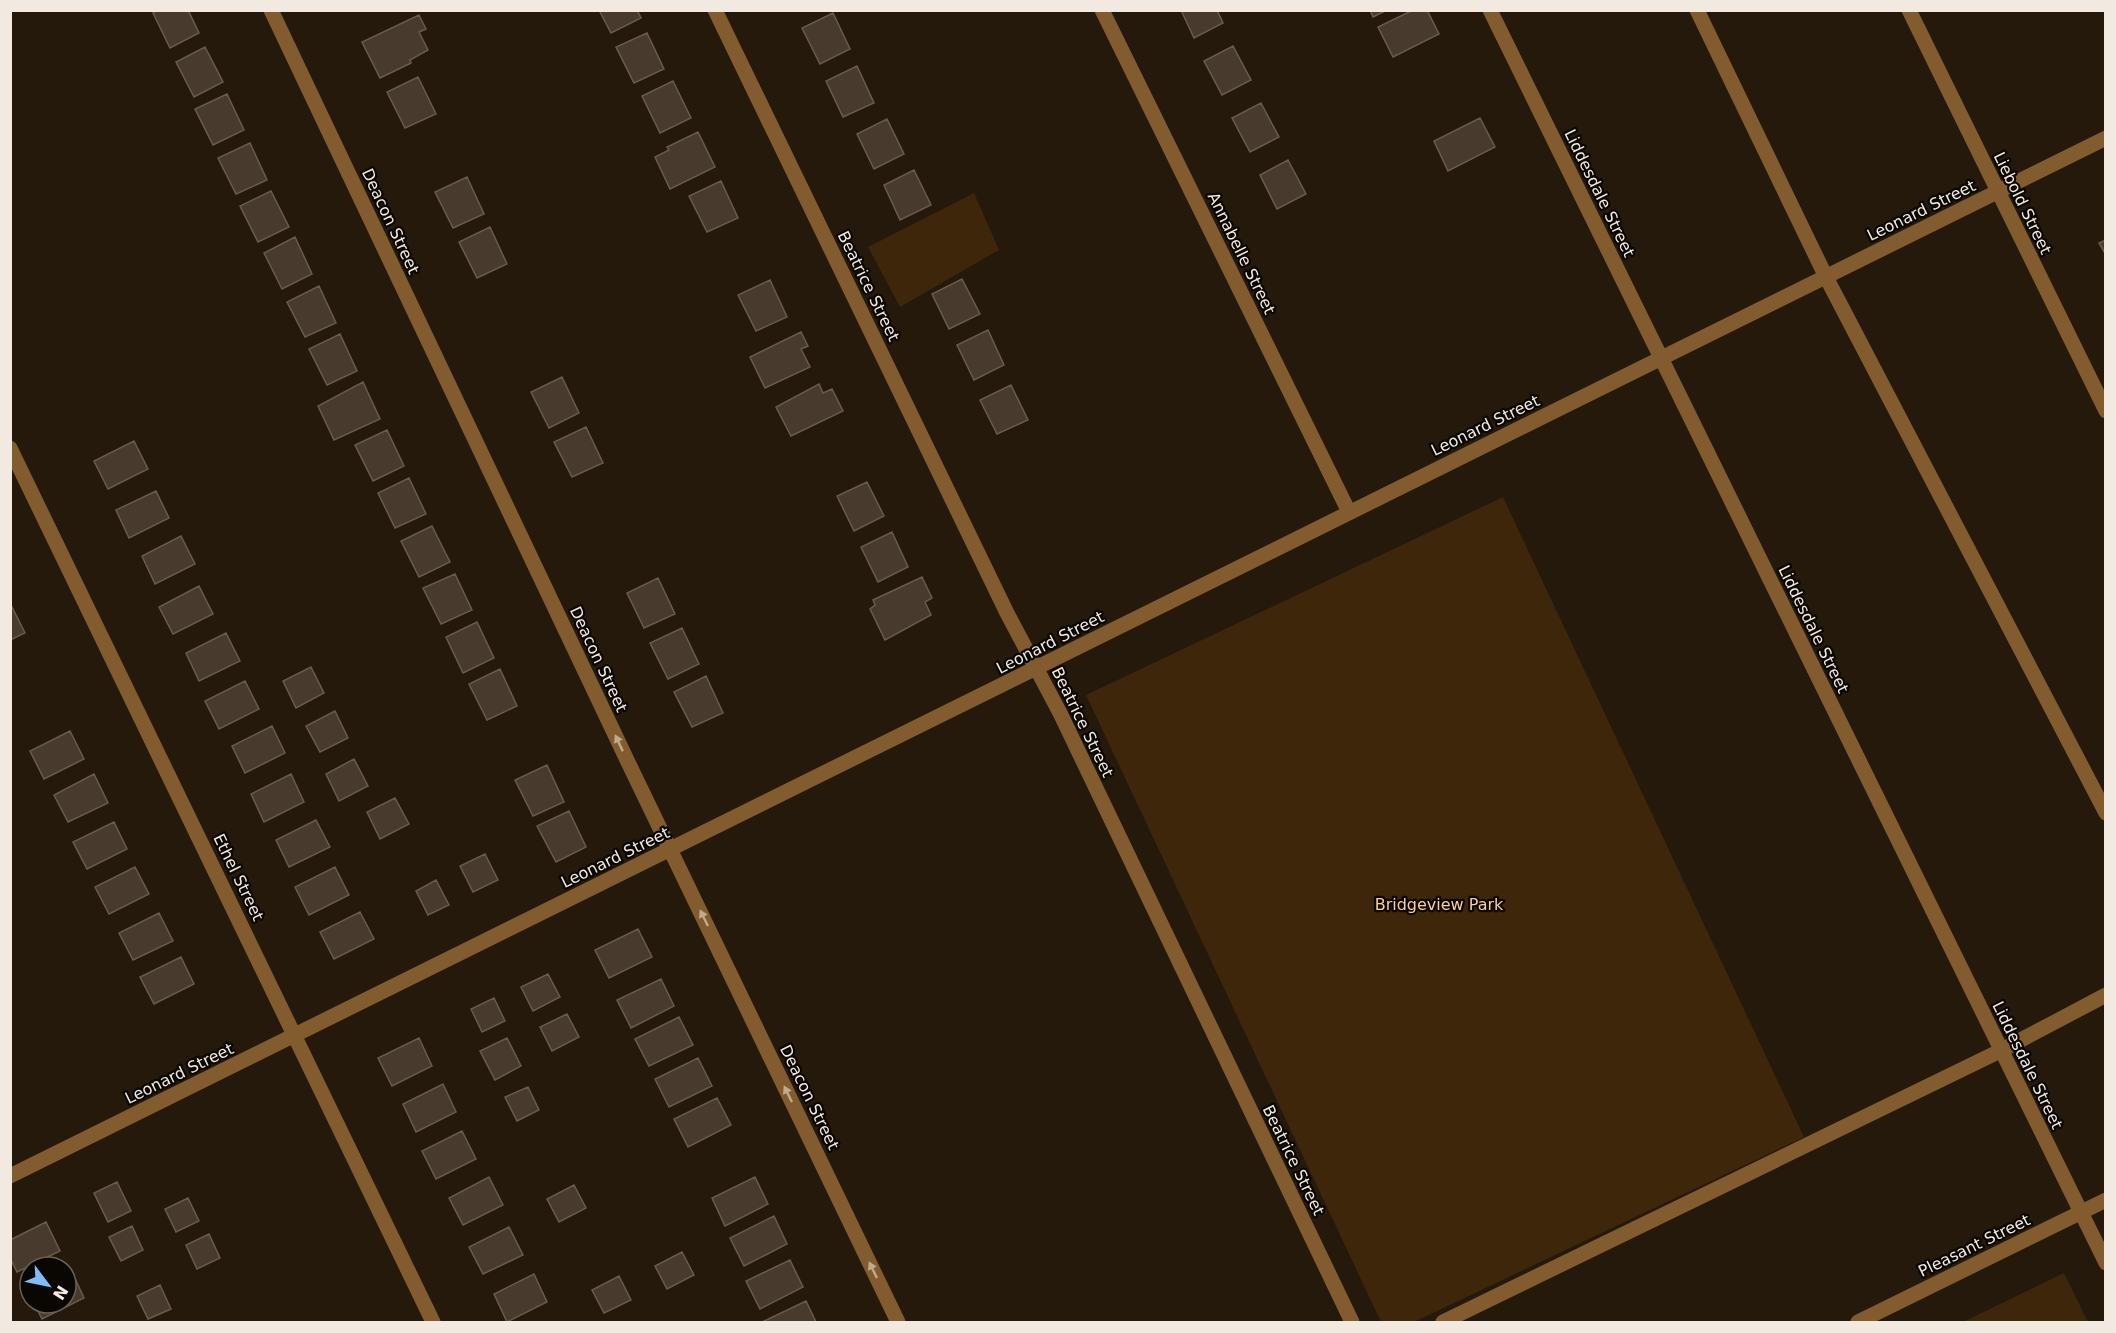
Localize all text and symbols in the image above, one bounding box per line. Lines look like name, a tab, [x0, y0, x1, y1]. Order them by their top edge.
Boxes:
street label: Liddesdale Street	[1560, 126, 1639, 260]
street label: Liebold Street	[1990, 149, 2056, 257]
street label: Deacon Street	[358, 165, 423, 277]
street label: Leonard Street	[1864, 176, 1979, 245]
street label: Annabelle Street	[1204, 189, 1279, 317]
street label: Beatrice Street	[834, 228, 903, 344]
street label: Leonard Street	[1428, 391, 1543, 460]
street label: Liddesdale Street	[1774, 562, 1853, 696]
street label: Deacon Street	[566, 603, 631, 715]
street label: Leonard Street	[993, 607, 1107, 678]
street label: Beatrice Street	[1048, 664, 1117, 780]
one-way arrow	[614, 734, 623, 751]
street label: Leonard Street	[558, 823, 673, 892]
street label: Ethel Street	[209, 831, 268, 924]
park label: Bridgeview Park	[1375, 895, 1504, 914]
one-way arrow	[700, 910, 709, 927]
street label: Liddesdale Street	[1988, 998, 2067, 1132]
street label: Leonard Street	[122, 1039, 237, 1108]
street label: Deacon Street	[776, 1042, 843, 1153]
one-way arrow	[784, 1085, 793, 1102]
street label: Beatrice Street	[1259, 1102, 1328, 1218]
street label: Pleasant Street	[1915, 1210, 2033, 1281]
north arrow	[18, 1255, 78, 1315]
one-way arrow	[868, 1261, 877, 1278]
text: N	[49, 1282, 72, 1303]

